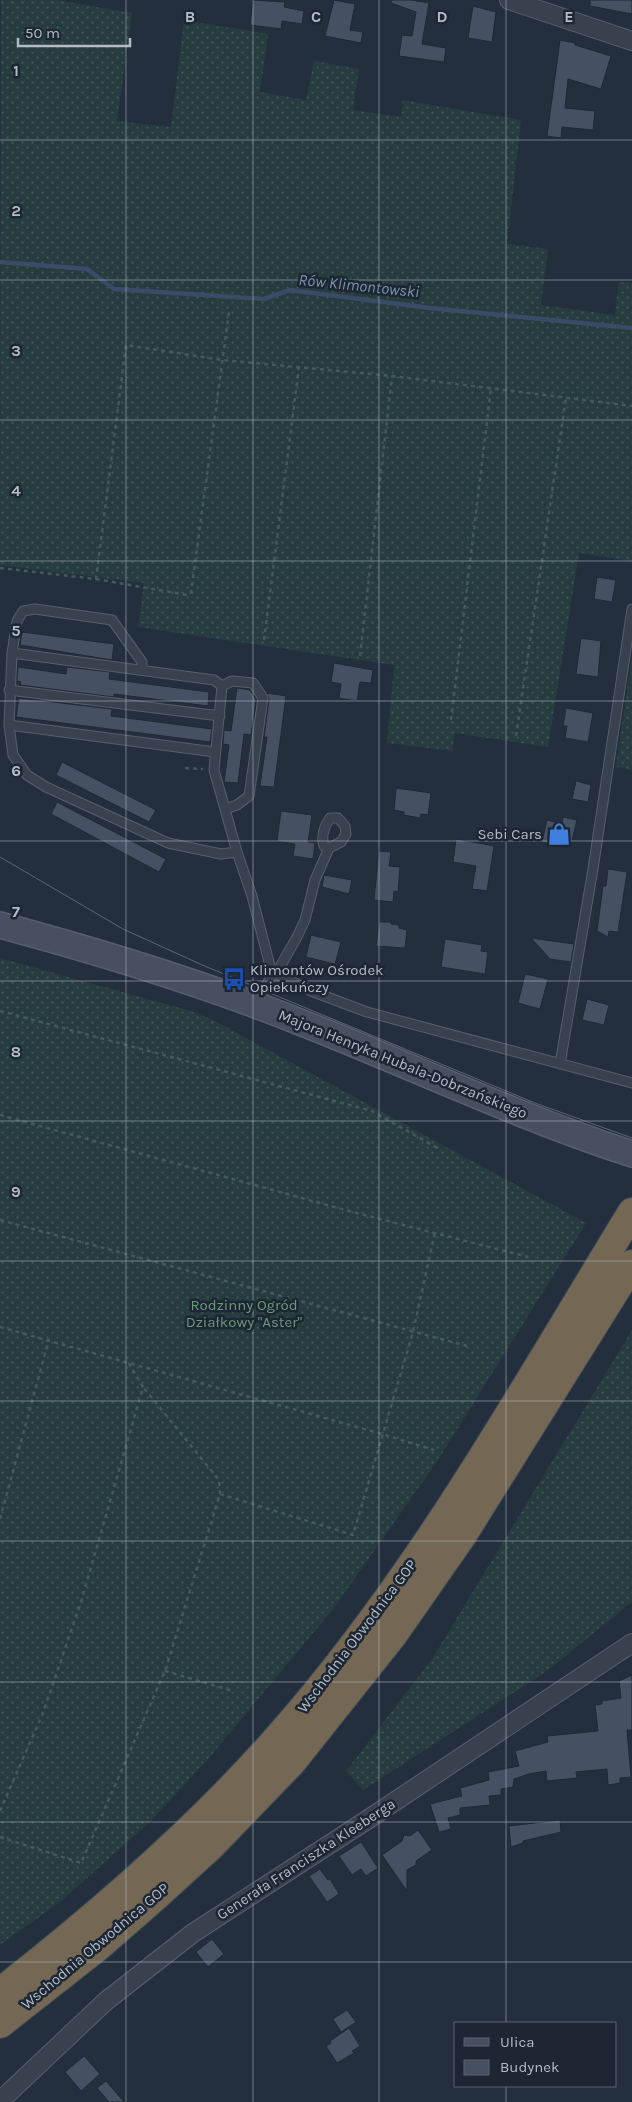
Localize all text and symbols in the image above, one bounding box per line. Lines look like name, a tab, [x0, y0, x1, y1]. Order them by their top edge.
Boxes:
text: B	[185, 7, 195, 26]
text: C	[311, 7, 321, 26]
text: D	[437, 7, 448, 26]
text: E	[564, 7, 574, 26]
scale bar	[18, 15, 130, 47]
text: 50 m	[25, 24, 60, 42]
text: 1	[13, 61, 19, 80]
text: 2	[11, 201, 21, 220]
water label: Rów Klimontowski	[298, 270, 420, 301]
text: 3	[11, 341, 21, 360]
text: 4	[11, 481, 21, 500]
text: 5	[11, 621, 21, 640]
text: 6	[11, 761, 21, 780]
shop icon: Sebi Cars	[546, 821, 572, 847]
place label: Sebi Cars	[478, 825, 542, 843]
text: 7	[12, 902, 20, 921]
place label: Klimontów Ośrodek Opiekuńczy	[250, 961, 384, 996]
bus stop icon: Klimontów Ośrodek Opiekuńczy	[221, 966, 247, 992]
street label: Majora Henryka Hubala-Dobrzańskiego	[276, 1006, 530, 1122]
text: 8	[11, 1042, 21, 1061]
text: 9	[11, 1182, 21, 1201]
park label: Rodzinny Ogród Działkowy "Aster"	[186, 1296, 303, 1331]
street label: Wschodnia Obwodnica GOP	[293, 1556, 421, 1716]
street label: Generała Franciszka Kleeberga	[213, 1795, 399, 1923]
street label: Wschodnia Obwodnica GOP	[18, 1879, 172, 2013]
legend	[454, 2022, 617, 2087]
text: Ulica	[500, 2033, 534, 2051]
text: Budynek	[500, 2058, 559, 2076]

